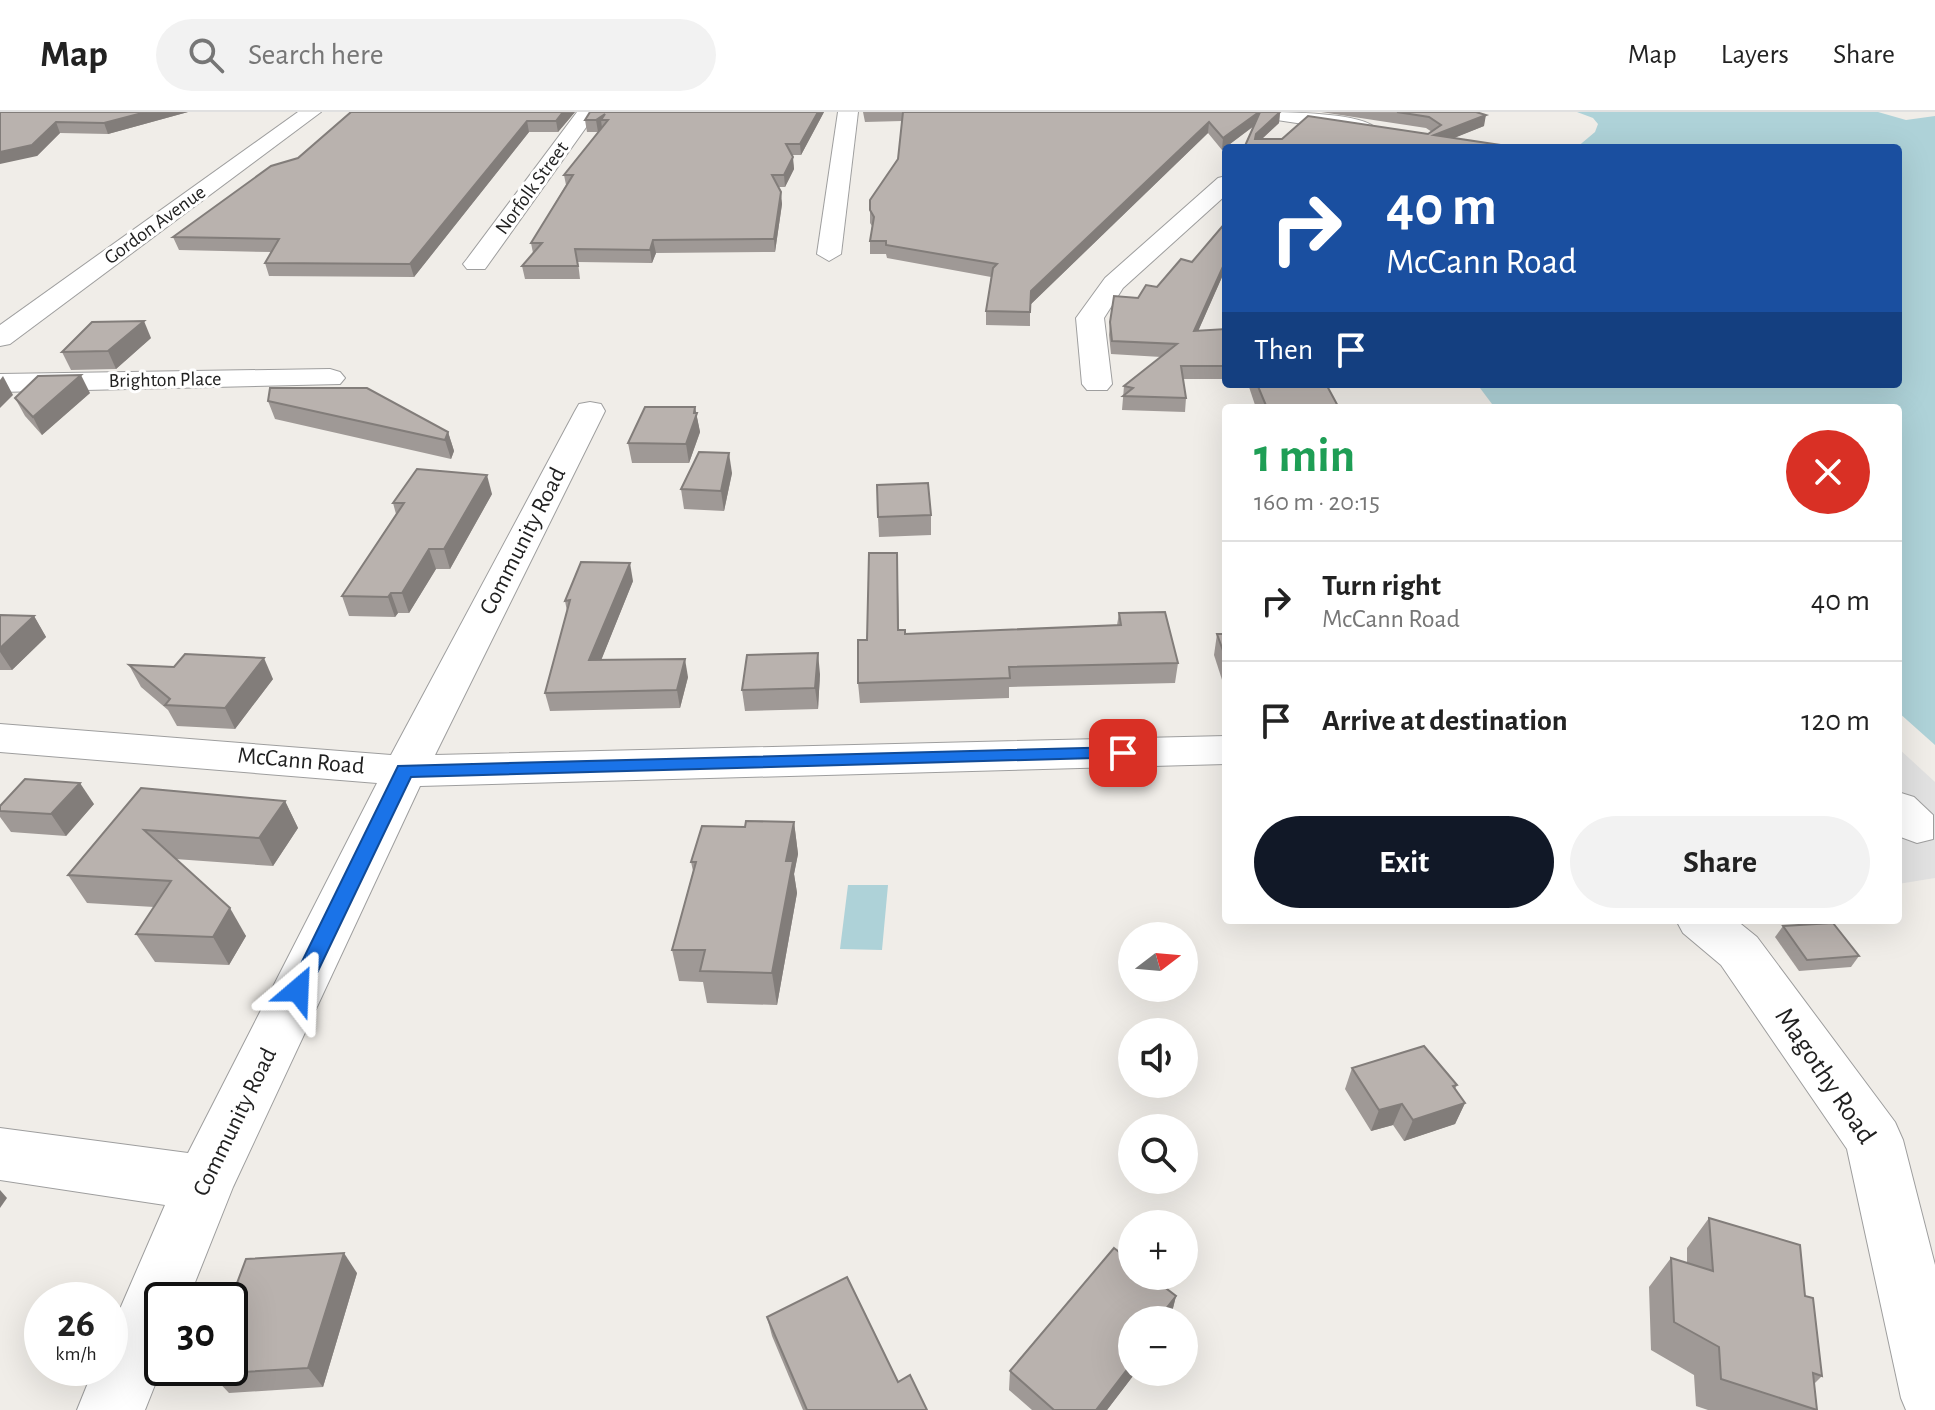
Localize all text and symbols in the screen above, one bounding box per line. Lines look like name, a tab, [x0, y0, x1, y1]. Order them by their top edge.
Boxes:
search box	[156, 19, 716, 91]
icon: search	[184, 33, 228, 77]
text: Map	[40, 36, 108, 74]
text: Search here	[248, 40, 384, 70]
text: Map	[1628, 41, 1677, 69]
text: Layers	[1721, 41, 1789, 69]
text: Share	[1833, 41, 1895, 69]
street label: Norfolk Street	[492, 137, 573, 238]
icon: right	[1254, 176, 1358, 280]
text: 40 m	[1386, 179, 1497, 235]
street label: Gordon Avenue	[101, 182, 209, 268]
text: McCann Road	[1386, 244, 1577, 280]
icon: arrive	[1329, 328, 1373, 372]
text: Then	[1254, 335, 1313, 365]
street label: Brighton Place	[108, 369, 222, 391]
button: close	[1786, 430, 1870, 514]
text: 1 min	[1254, 433, 1355, 481]
street label: Community Road	[476, 464, 570, 618]
text: 160 m · 20:15	[1254, 489, 1380, 515]
text: Turn right	[1322, 571, 1441, 601]
icon: right	[1254, 579, 1298, 623]
text: 40 m	[1811, 586, 1870, 616]
text: McCann Road	[1322, 606, 1460, 632]
icon: arrive	[1254, 699, 1298, 743]
text: Arrive at destination	[1322, 706, 1568, 736]
text: 120 m	[1801, 706, 1870, 736]
pin	[1089, 719, 1157, 787]
icon: arrive	[1101, 731, 1145, 775]
street label: McCann Road	[237, 744, 365, 778]
button: Exit	[1254, 816, 1554, 908]
button: Share	[1570, 816, 1870, 908]
north arrow	[1118, 922, 1198, 1002]
map controls	[1118, 922, 1198, 1386]
position arrow	[256, 948, 340, 1032]
street label: Magothy Road	[1769, 1003, 1881, 1149]
button: sound	[1118, 1018, 1198, 1098]
street label: Community Road	[189, 1044, 281, 1200]
button: search	[1118, 1114, 1198, 1194]
button: +	[1118, 1210, 1198, 1290]
speed limit sign: 30	[144, 1282, 248, 1386]
text: 26	[57, 1304, 95, 1344]
button: −	[1118, 1306, 1198, 1386]
text: km/h	[55, 1344, 97, 1364]

